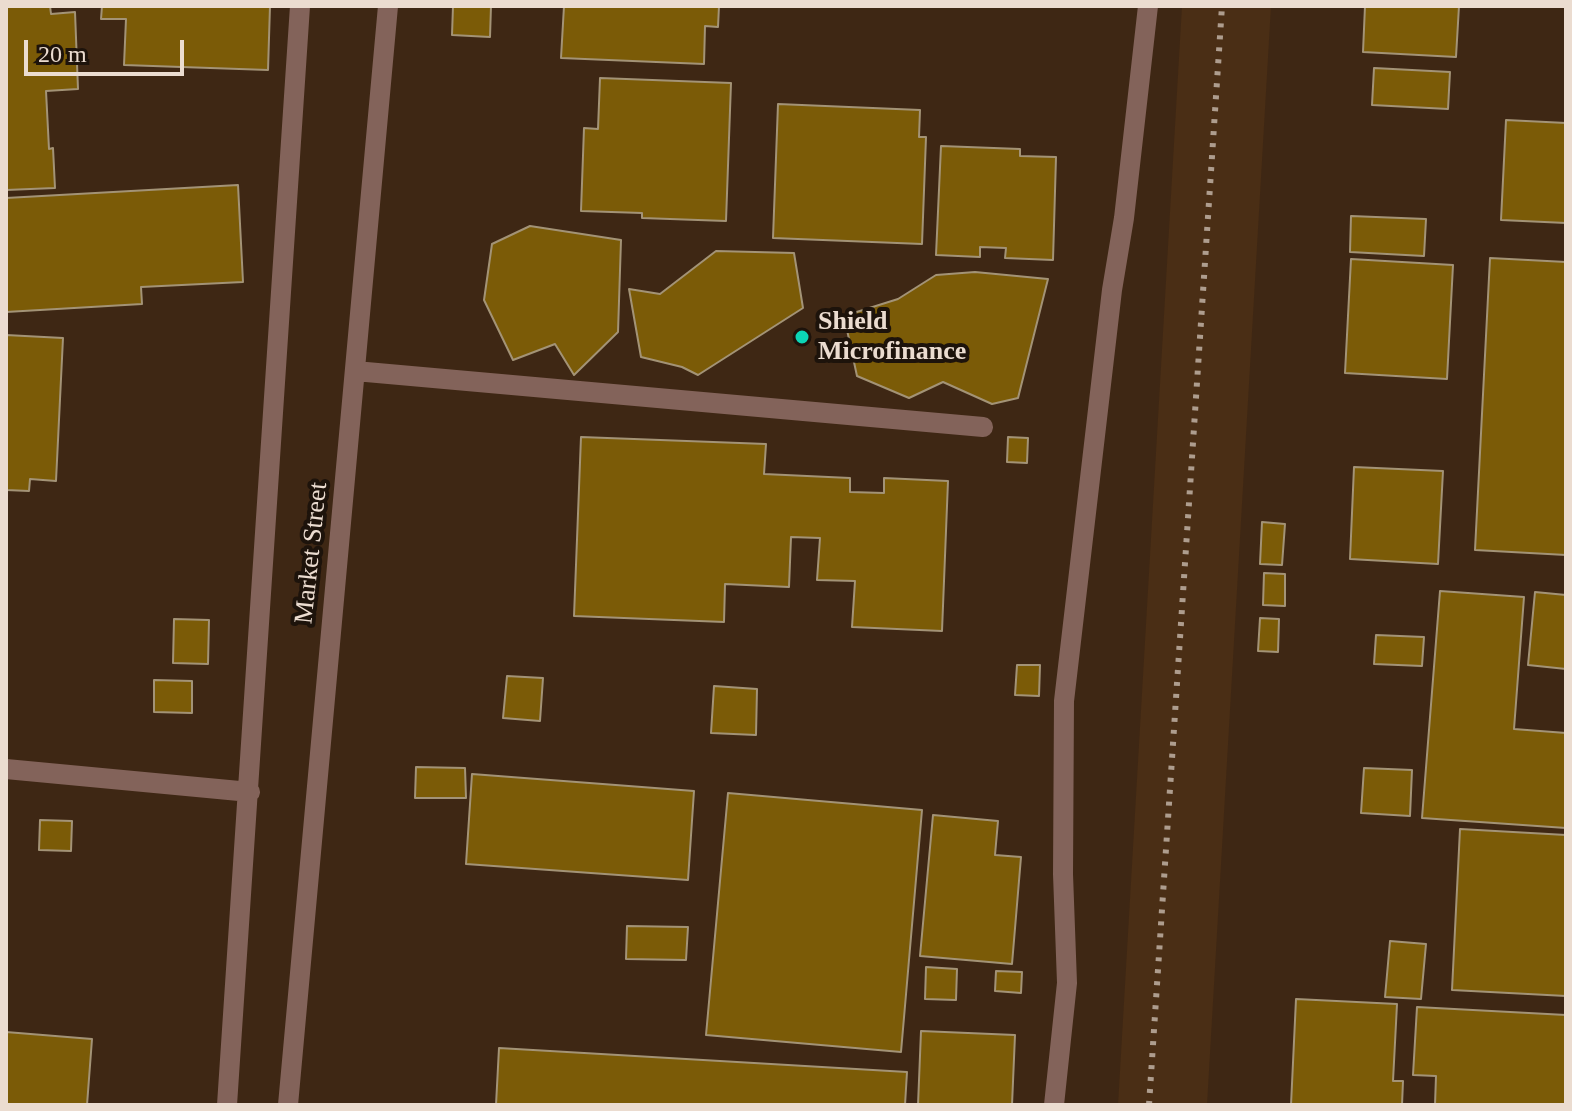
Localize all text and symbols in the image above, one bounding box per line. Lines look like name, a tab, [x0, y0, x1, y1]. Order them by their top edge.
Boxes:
scale bar	[28, 24, 188, 74]
text: 20 m	[38, 41, 87, 67]
place label: Shield Microfinance	[818, 306, 966, 368]
marker: Shield Microfinance	[793, 328, 811, 346]
street label: Market Street	[289, 481, 335, 625]

